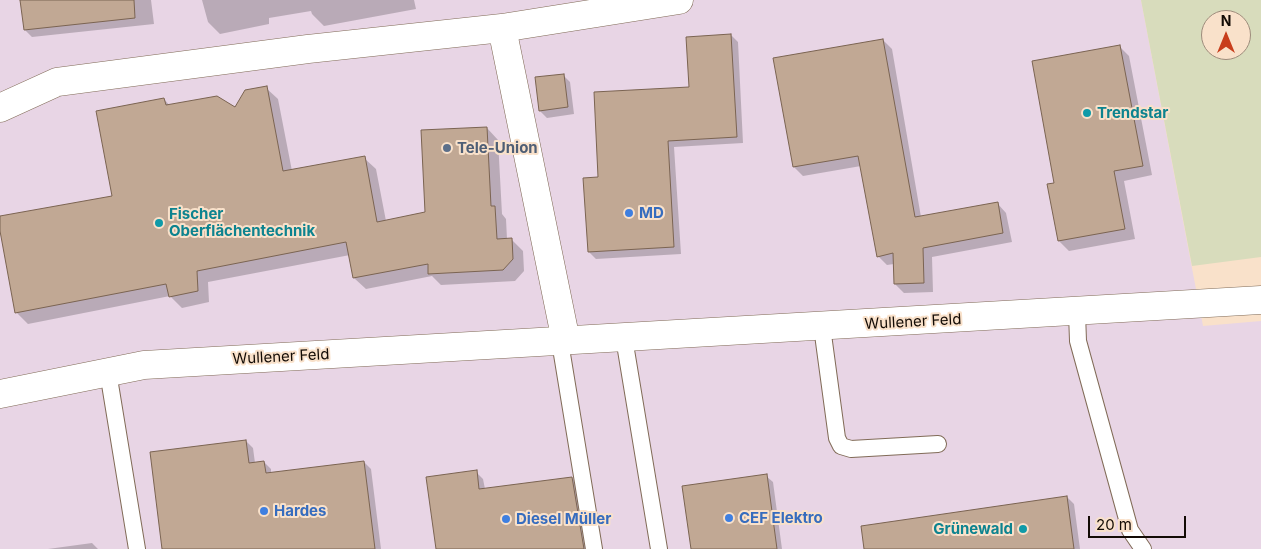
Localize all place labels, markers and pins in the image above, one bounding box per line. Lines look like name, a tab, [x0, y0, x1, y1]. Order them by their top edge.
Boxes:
place label: Trendstar	[1097, 104, 1168, 122]
marker: Trendstar	[1081, 107, 1093, 119]
place label: Tele-Union	[457, 139, 538, 157]
marker: Tele-Union	[441, 142, 453, 154]
place label: MD	[639, 204, 664, 222]
place label: Fischer Oberflächentechnik	[169, 205, 315, 240]
marker: MD	[623, 207, 635, 219]
marker: Fischer Oberflächentechnik	[153, 217, 165, 229]
place label: Hardes	[274, 502, 326, 520]
marker: Hardes	[258, 505, 270, 517]
place label: CEF Elektro	[739, 509, 823, 527]
place label: Diesel Müller	[516, 510, 611, 528]
marker: CEF Elektro	[723, 512, 735, 524]
marker: Diesel Müller	[500, 513, 512, 525]
place label: Grünewald	[933, 520, 1013, 538]
marker: Grünewald	[1017, 523, 1029, 535]

